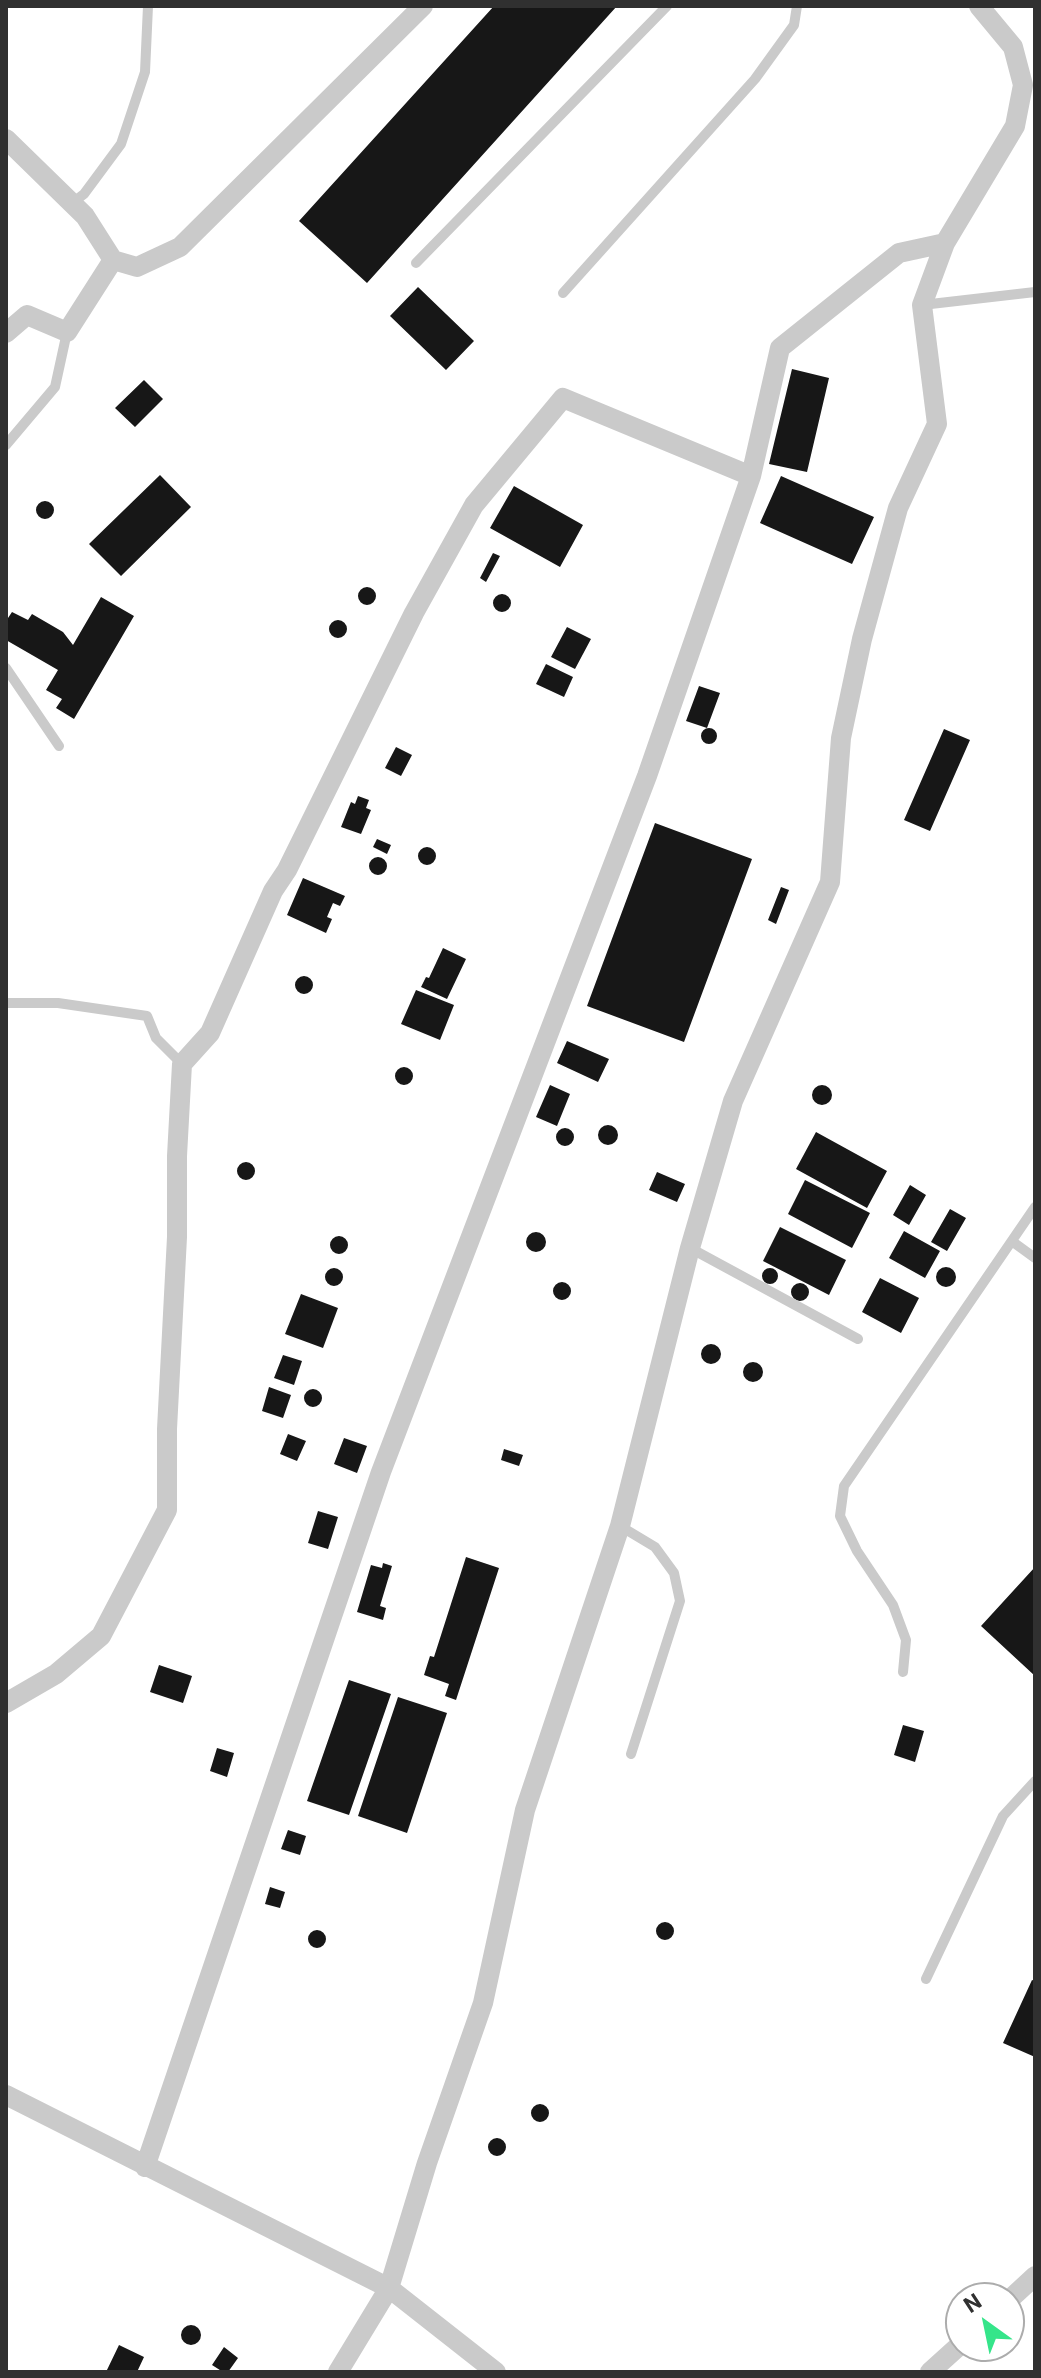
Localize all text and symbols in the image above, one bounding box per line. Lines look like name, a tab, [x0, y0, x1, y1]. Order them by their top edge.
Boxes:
north arrow	[945, 2282, 1025, 2362]
text: N	[959, 2288, 986, 2318]

